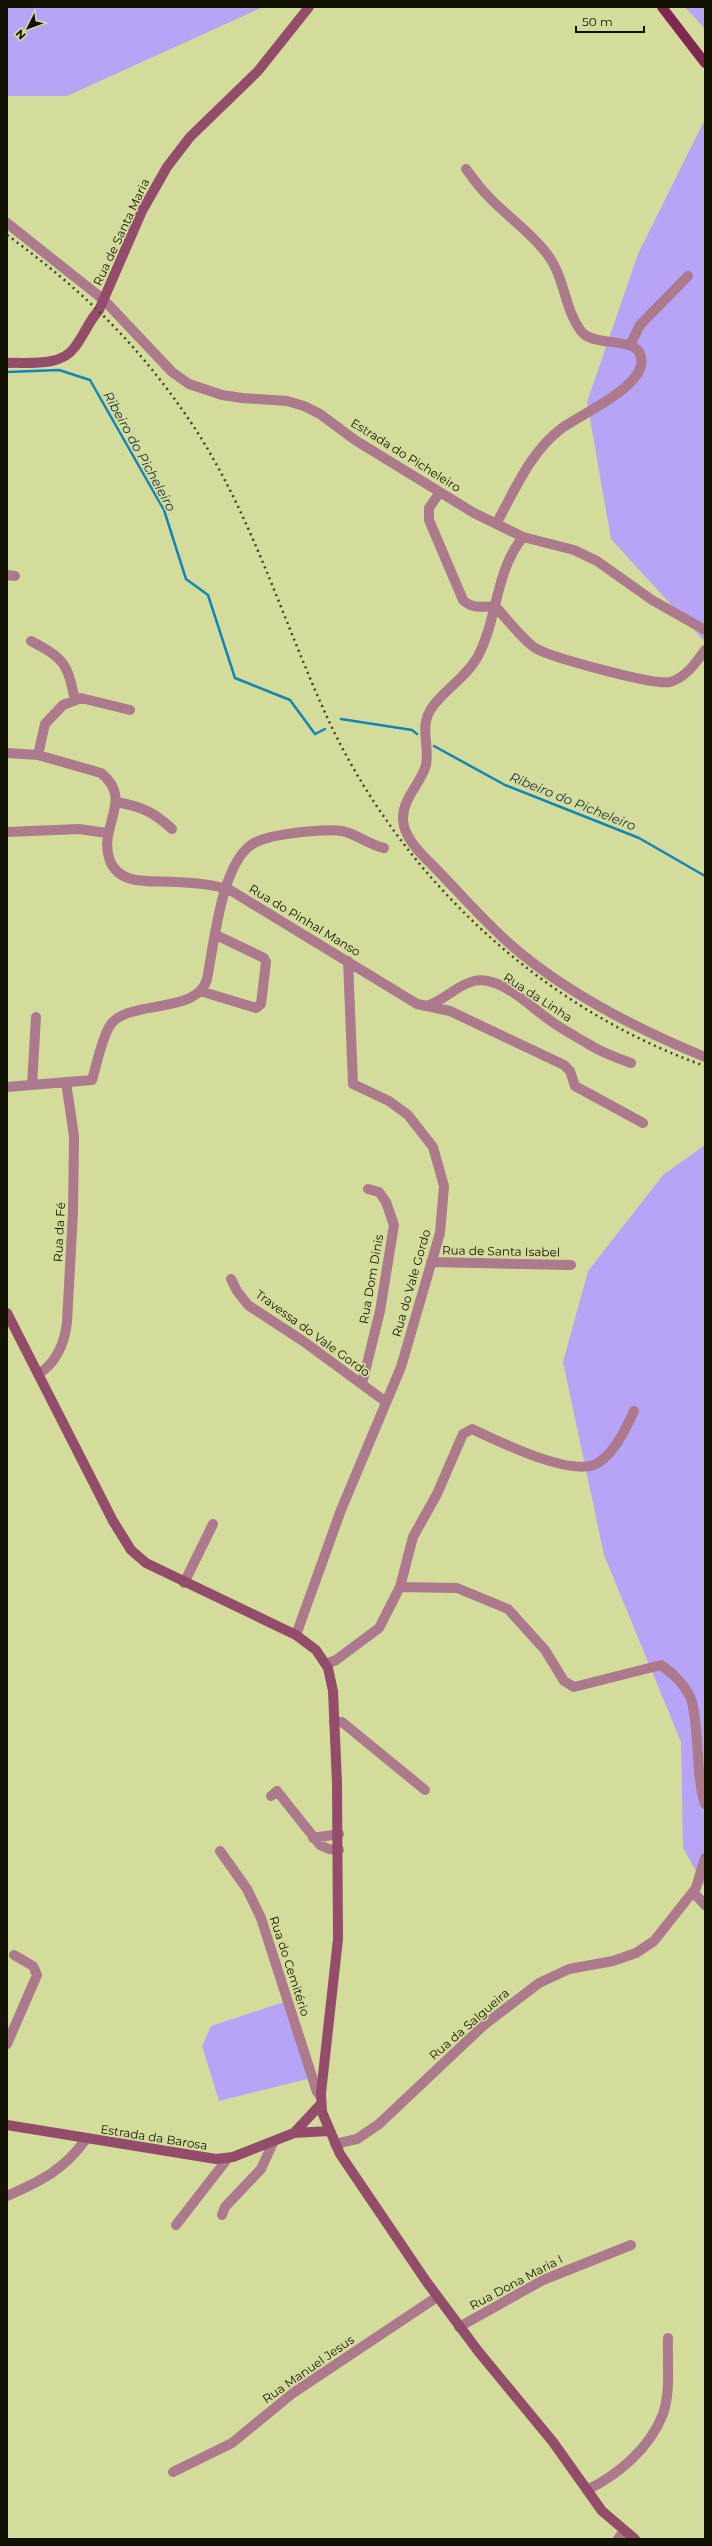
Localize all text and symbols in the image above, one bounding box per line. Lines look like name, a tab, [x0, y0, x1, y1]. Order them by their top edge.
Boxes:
north arrow	[8, 8, 48, 48]
scale bar	[576, 8, 644, 34]
text: 50 m	[582, 14, 613, 29]
text: N	[12, 27, 29, 43]
street label: Rua de Santa Maria	[90, 176, 152, 288]
water label: Ribeiro do Picheleiro	[100, 388, 180, 514]
street label: Estrada do Picheleiro	[348, 415, 464, 495]
water label: Ribeiro do Picheleiro	[508, 768, 638, 834]
street label: Rua do Pinhal Manso	[247, 881, 363, 959]
street label: Rua da Linha	[501, 969, 575, 1025]
street label: Rua da Fé	[50, 1202, 68, 1262]
street label: Rua do Vale Gordo	[388, 1227, 434, 1339]
street label: Rua Dom Dinis	[356, 1233, 386, 1325]
street label: Rua de Santa Isabel	[442, 1242, 560, 1260]
street label: Travessa do Vale Gordo	[253, 1286, 373, 1380]
street label: Rua do Cemitério	[267, 1914, 313, 2018]
street label: Rua da Salgueira	[426, 1985, 512, 2063]
street label: Estrada da Barosa	[99, 2121, 209, 2153]
street label: Rua Dona Maria I	[467, 2251, 565, 2313]
street label: Rua Manuel Jesus	[259, 2332, 357, 2406]

